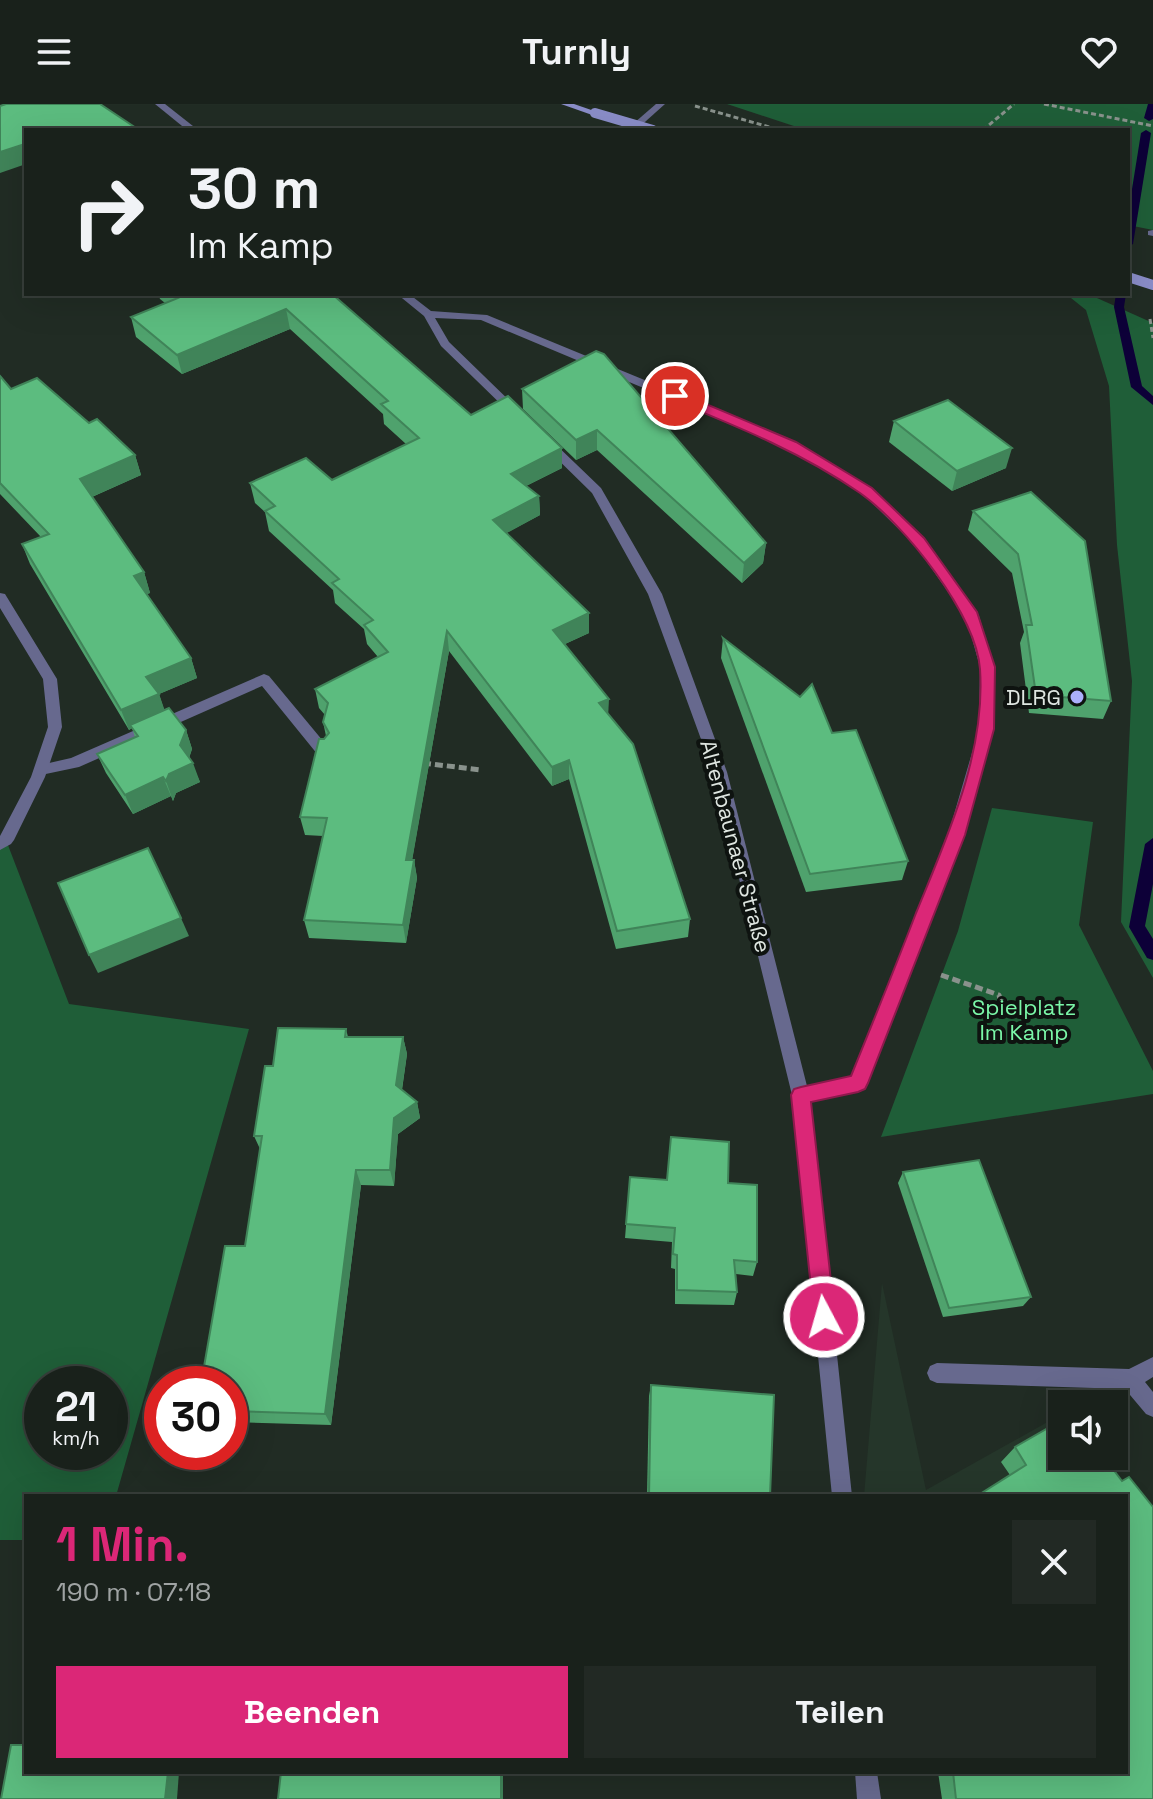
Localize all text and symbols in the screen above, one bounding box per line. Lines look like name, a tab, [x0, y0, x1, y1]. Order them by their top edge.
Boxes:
text: Turnly	[522, 29, 631, 75]
icon: menu	[32, 30, 76, 74]
icon: heart	[1077, 30, 1121, 74]
text: 30 m	[188, 153, 320, 224]
icon: right	[56, 160, 160, 264]
text: Im Kamp	[188, 223, 334, 269]
pin	[641, 362, 709, 430]
icon: arrive	[653, 374, 697, 418]
place label: DLRG	[1006, 683, 1061, 711]
marker: DLRG	[1068, 688, 1086, 706]
street label: Altenbaunaer Straße	[694, 736, 778, 956]
park label: Spielplatz Im Kamp	[972, 993, 1076, 1046]
position arrow	[782, 1275, 866, 1359]
speed limit sign: 30	[144, 1366, 248, 1470]
text: 21	[55, 1382, 97, 1433]
map controls	[1048, 1390, 1128, 1470]
button: sound	[1048, 1390, 1128, 1470]
text: km/h	[52, 1425, 100, 1451]
text: 1 Min.	[56, 1514, 189, 1575]
button: close	[1012, 1520, 1096, 1604]
text: 190 m · 07:18	[56, 1575, 211, 1609]
button: Beenden	[56, 1666, 568, 1758]
button: Teilen	[584, 1666, 1096, 1758]

